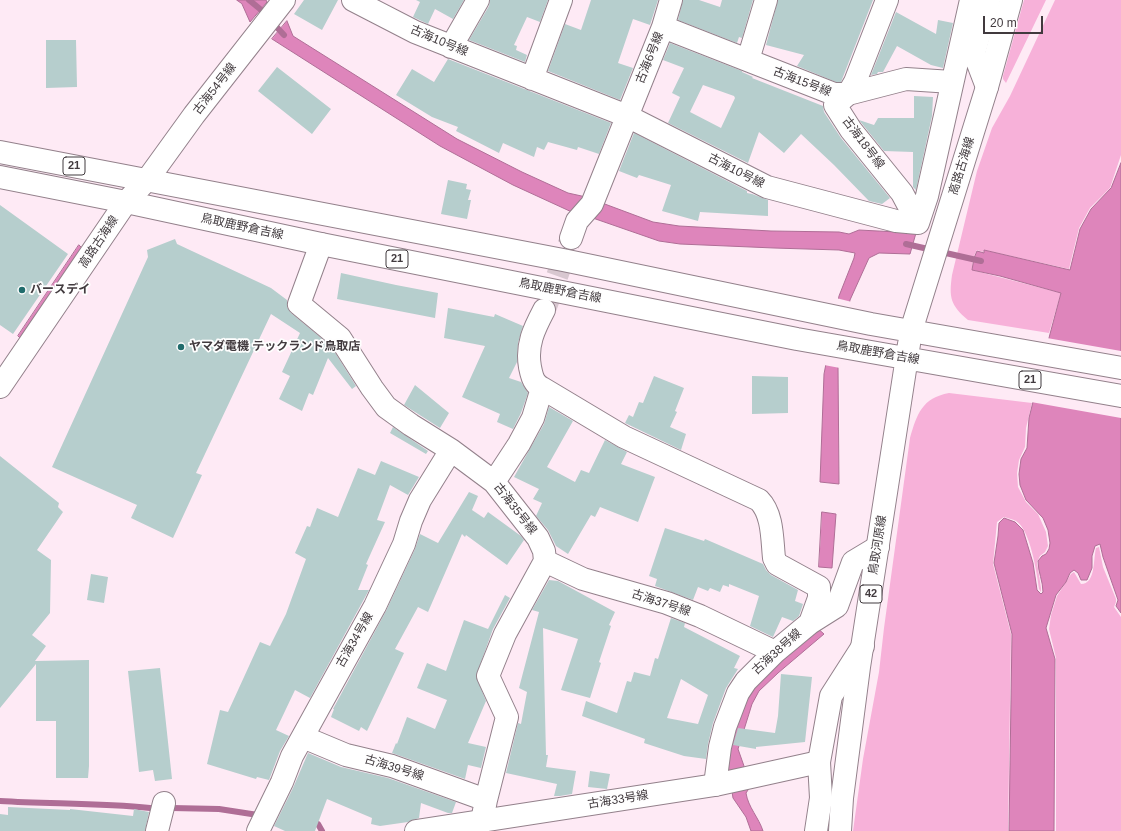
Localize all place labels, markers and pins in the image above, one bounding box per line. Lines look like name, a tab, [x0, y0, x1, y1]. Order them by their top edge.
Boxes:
place label: バースデイ	[30, 283, 90, 297]
marker: バースデイ	[17, 285, 27, 295]
place label: ヤマダ電機 テックランド鳥取店	[189, 340, 360, 354]
marker: ヤマダ電機 テックランド鳥取店	[176, 342, 186, 352]

